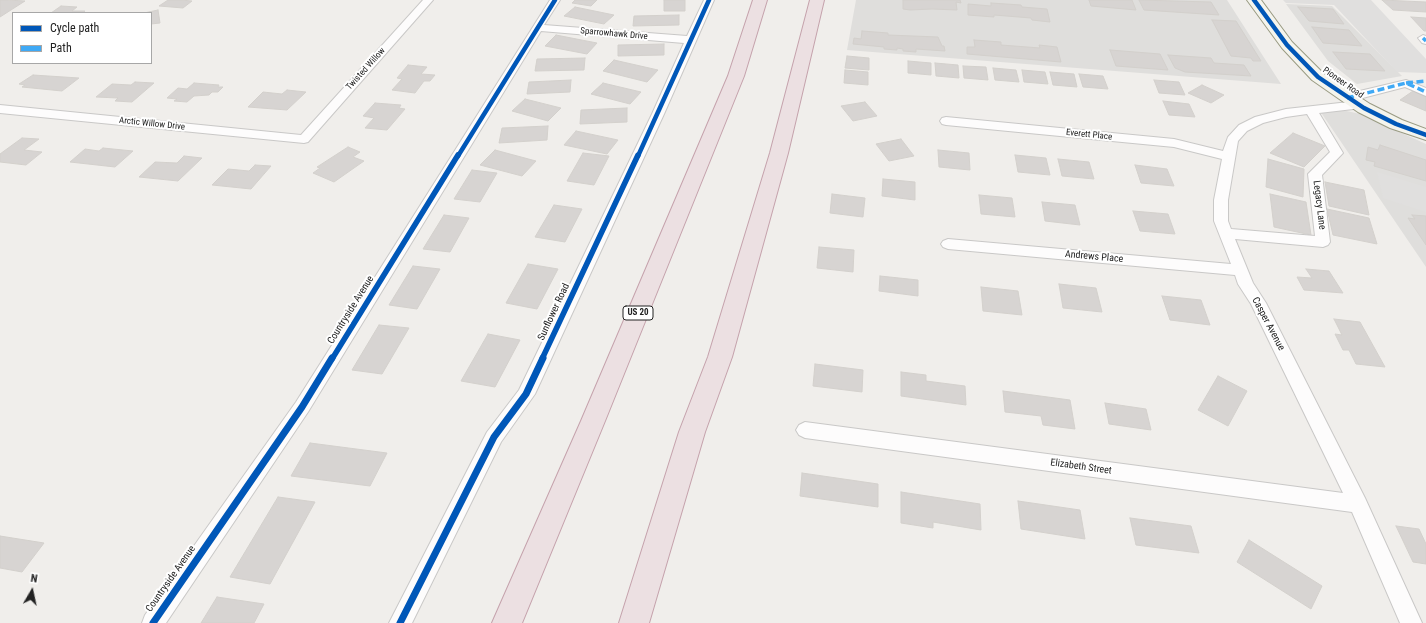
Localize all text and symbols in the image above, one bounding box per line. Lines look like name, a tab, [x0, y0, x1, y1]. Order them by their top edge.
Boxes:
legend	[12, 12, 152, 64]
text: Cycle path	[50, 21, 99, 35]
street label: Sparrowhawk Drive	[580, 26, 648, 42]
text: Path	[50, 41, 72, 55]
street label: Twisted Willow	[344, 46, 388, 92]
street label: Pioneer Road	[1321, 65, 1365, 101]
street label: Arctic Willow Drive	[118, 115, 186, 133]
street label: Everett Place	[1065, 127, 1113, 143]
street label: Legacy Lane	[1310, 180, 1328, 230]
street label: Andrews Place	[1064, 248, 1124, 266]
street label: Countryside Avenue	[325, 274, 377, 346]
street label: Sunflower Road	[536, 282, 572, 342]
street label: Casper Avenue	[1249, 295, 1287, 353]
road number: US 20	[623, 306, 653, 320]
street label: Elizabeth Street	[1050, 457, 1112, 477]
street label: Countryside Avenue	[144, 544, 198, 614]
north arrow	[12, 571, 52, 611]
text: N	[30, 572, 38, 586]

